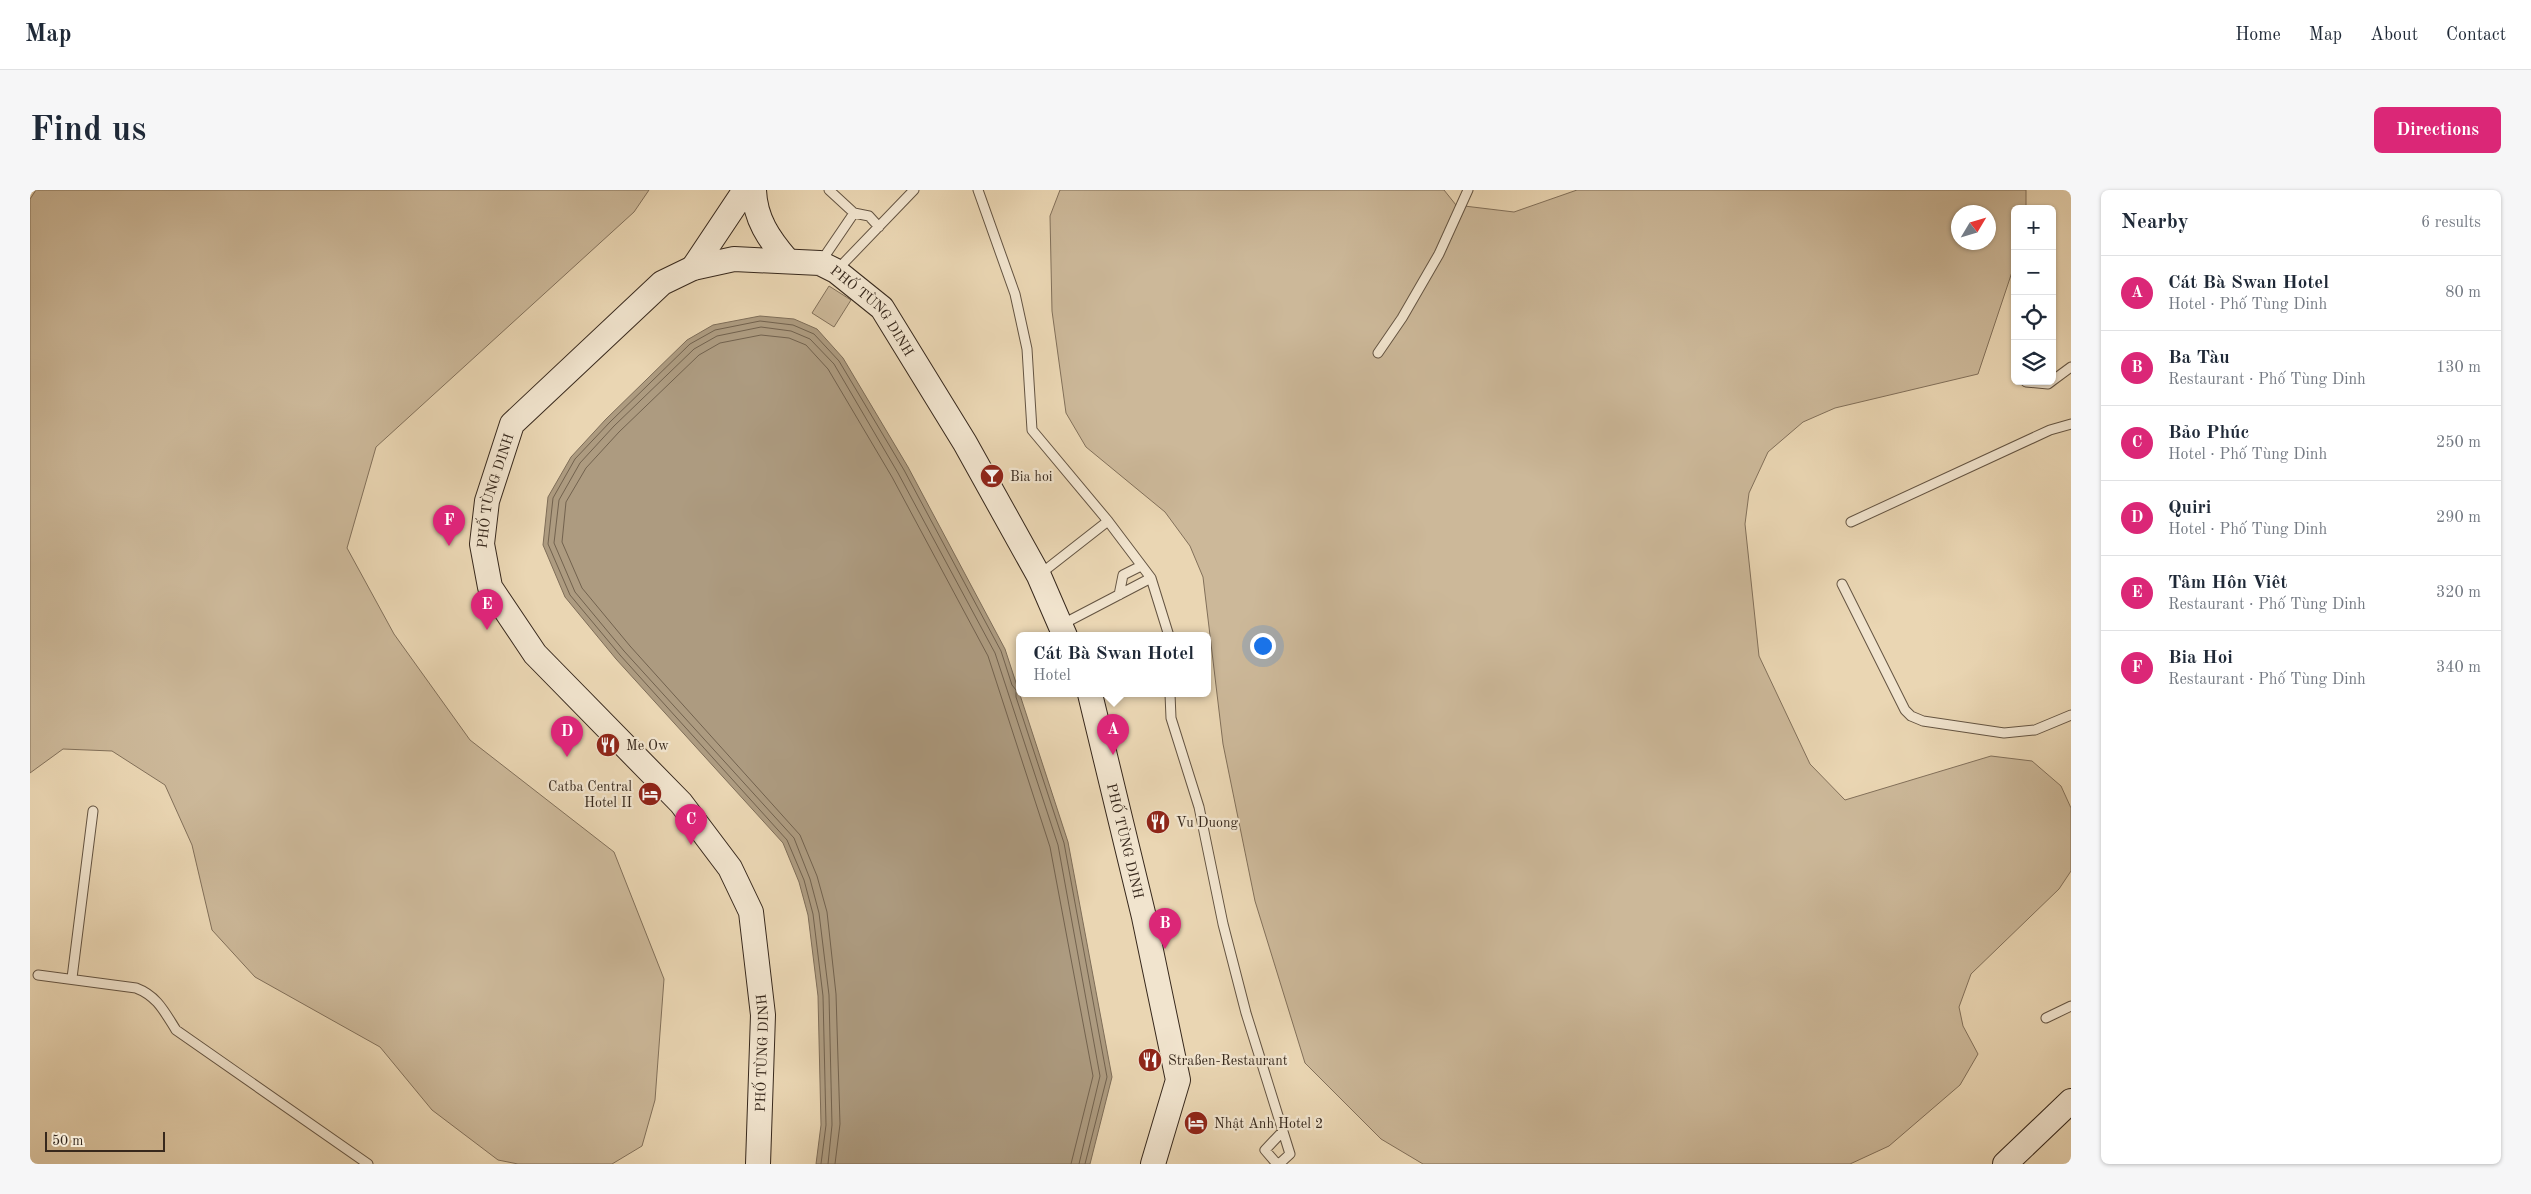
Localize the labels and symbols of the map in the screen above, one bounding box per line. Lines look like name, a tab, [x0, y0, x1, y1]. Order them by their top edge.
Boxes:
north arrow	[1951, 205, 1996, 250]
street label: PHỐ TÙNG DINH	[827, 263, 916, 359]
street label: PHỐ TÙNG DINH	[473, 432, 516, 549]
bar icon: Bia hoi	[979, 463, 1005, 489]
place label: Bia hoi	[1010, 470, 1053, 484]
pin: F	[433, 505, 465, 546]
pin: E	[471, 589, 503, 630]
your location	[1250, 633, 1276, 659]
pin: A	[1097, 714, 1129, 755]
pin: D	[551, 716, 583, 757]
restaurant icon: Me Ow	[595, 732, 621, 758]
place label: Me Ow	[626, 739, 669, 753]
place label: Catba Central Hotel II	[548, 780, 632, 810]
hotel icon: Catba Central Hotel II	[637, 781, 663, 807]
street label: PHỐ TÙNG DINH	[1104, 782, 1145, 900]
pin: C	[675, 804, 707, 845]
restaurant icon: Vu Duong	[1145, 809, 1171, 835]
place label: Vu Duong	[1176, 816, 1238, 830]
pin: B	[1149, 908, 1181, 949]
street label: PHỐ TÙNG DINH	[749, 993, 771, 1112]
restaurant icon: Straßen-Restaurant	[1137, 1047, 1163, 1073]
place label: Straßen-Restaurant	[1168, 1054, 1288, 1068]
hotel icon: Nhật Anh Hotel 2	[1183, 1110, 1209, 1136]
place label: Nhật Anh Hotel 2	[1214, 1117, 1323, 1131]
scale bar	[45, 1129, 165, 1152]

